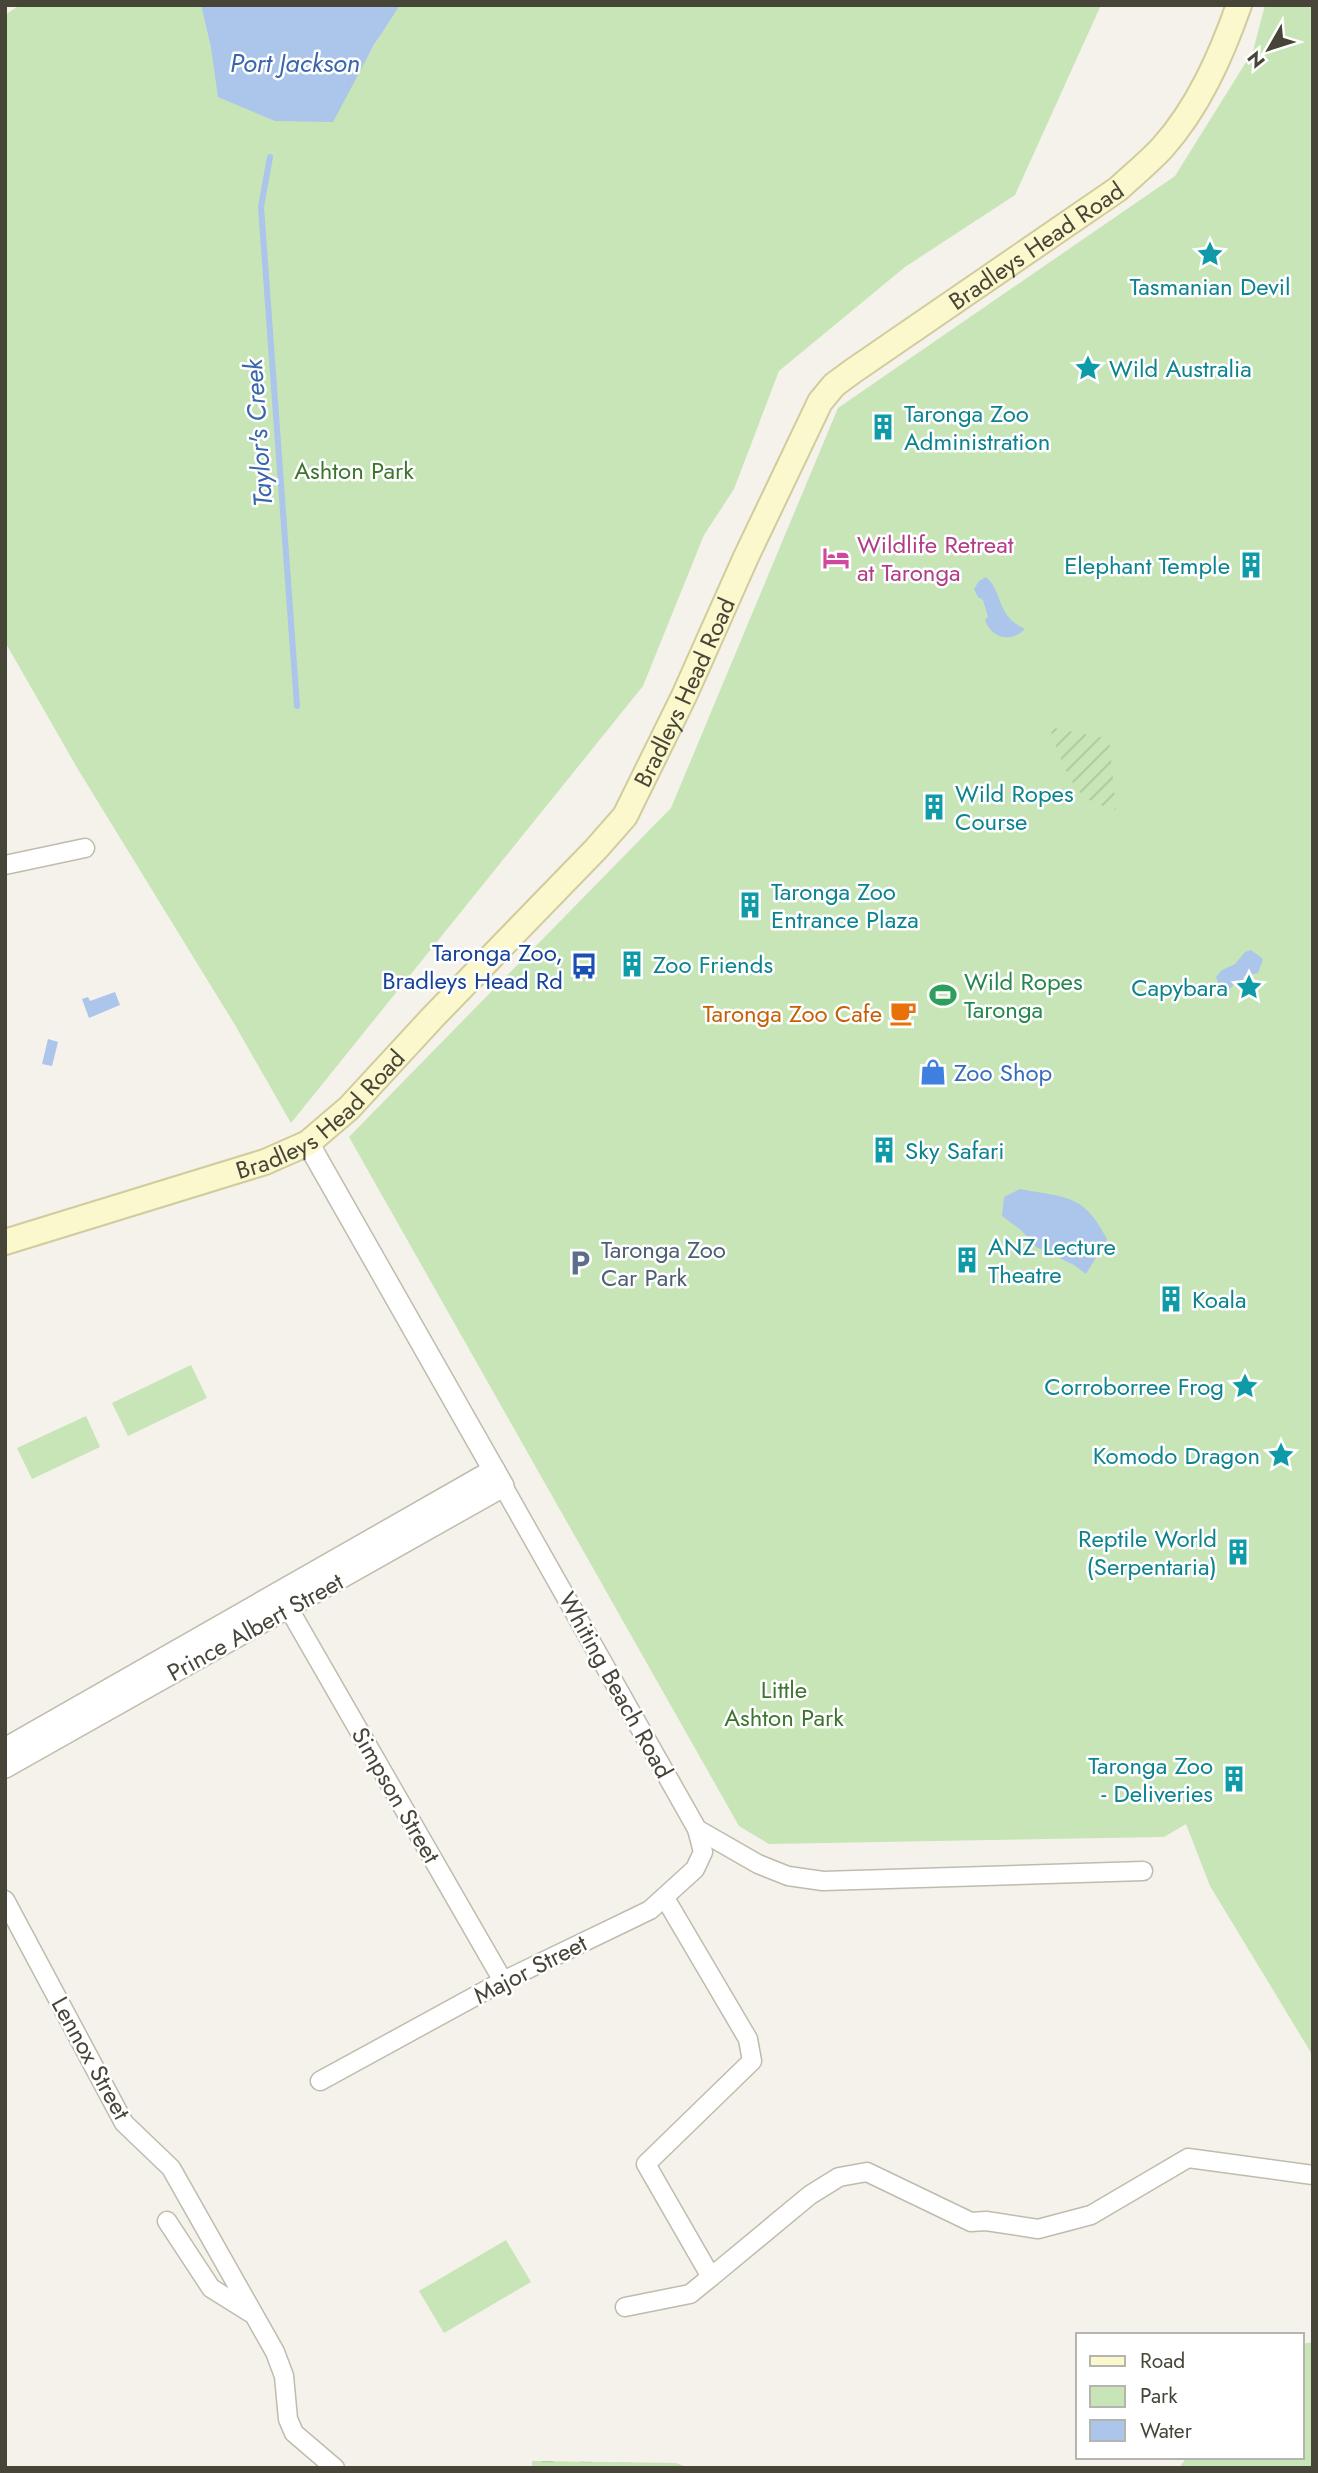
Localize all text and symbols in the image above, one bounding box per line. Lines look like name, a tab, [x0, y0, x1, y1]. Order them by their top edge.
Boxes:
north arrow	[1234, 14, 1304, 84]
water label: Port Jackson	[230, 44, 360, 82]
text: N	[1241, 45, 1271, 74]
street label: Bradleys Head Road	[941, 173, 1131, 318]
place icon: Tasmanian Devil	[1195, 239, 1225, 269]
place label: Tasmanian Devil	[1129, 269, 1291, 304]
place label: Wild Australia	[1109, 351, 1252, 386]
place icon: Wild Australia	[1073, 353, 1103, 383]
water label: Taylor's Creek	[234, 356, 282, 508]
place label: Taronga Zoo Administration	[904, 396, 1050, 459]
building icon: Taronga Zoo Administration	[868, 412, 898, 442]
park label: Ashton Park	[294, 453, 414, 488]
place label: Wildlife Retreat at Taronga	[857, 527, 1014, 590]
hotel icon: Wildlife Retreat at Taronga	[821, 543, 851, 573]
place label: Elephant Temple	[1064, 548, 1230, 583]
building icon: Elephant Temple	[1236, 550, 1266, 580]
street label: Bradleys Head Road	[624, 592, 743, 793]
place label: Wild Ropes Course	[955, 776, 1074, 839]
building icon: Wild Ropes Course	[919, 792, 949, 822]
place label: Taronga Zoo Entrance Plaza	[771, 874, 919, 937]
building icon: Taronga Zoo Entrance Plaza	[735, 890, 765, 920]
place label: Taronga Zoo, Bradleys Head Rd	[382, 935, 563, 998]
place label: Zoo Friends	[653, 947, 773, 982]
building icon: Zoo Friends	[617, 949, 647, 979]
bus stop icon: Taronga Zoo, Bradleys Head Rd	[569, 951, 599, 981]
place label: Wild Ropes Taronga	[964, 964, 1083, 1027]
place label: Capybara	[1131, 970, 1228, 1005]
place icon: Capybara	[1234, 972, 1264, 1002]
sports icon: Wild Ropes Taronga	[928, 980, 958, 1010]
place label: Taronga Zoo Cafe	[703, 996, 882, 1031]
cafe icon: Taronga Zoo Cafe	[888, 998, 918, 1028]
street label: Bradleys Head Road	[231, 1041, 413, 1188]
place label: Zoo Shop	[954, 1055, 1052, 1090]
shop icon: Zoo Shop	[918, 1057, 948, 1087]
place label: Sky Safari	[905, 1133, 1004, 1168]
building icon: Sky Safari	[869, 1135, 899, 1165]
place label: ANZ Lecture Theatre	[988, 1229, 1116, 1292]
place label: Taronga Zoo Car Park	[601, 1232, 726, 1295]
building icon: ANZ Lecture Theatre	[952, 1245, 982, 1275]
parking icon: Taronga Zoo Car Park	[565, 1248, 595, 1278]
place label: Koala	[1192, 1282, 1247, 1317]
building icon: Koala	[1156, 1284, 1186, 1314]
place label: Corroborree Frog	[1044, 1369, 1224, 1404]
place icon: Corroborree Frog	[1230, 1371, 1260, 1401]
place label: Komodo Dragon	[1093, 1438, 1260, 1473]
place icon: Komodo Dragon	[1266, 1440, 1296, 1470]
place label: Reptile World (Serpentaria)	[1078, 1521, 1217, 1584]
building icon: Reptile World (Serpentaria)	[1223, 1537, 1253, 1567]
street label: Prince Albert Street	[161, 1564, 350, 1690]
street label: Whiting Beach Road	[550, 1585, 682, 1785]
park label: Little Ashton Park	[724, 1672, 844, 1735]
street label: Simpson Street	[343, 1721, 449, 1870]
place label: Taronga Zoo - Deliveries	[1088, 1748, 1213, 1811]
building icon: Taronga Zoo - Deliveries	[1219, 1764, 1249, 1794]
street label: Major Street	[467, 1925, 593, 2012]
street label: Lennox Street	[43, 1990, 139, 2126]
legend	[1076, 2333, 1304, 2459]
text: Road	[1140, 2346, 1185, 2376]
text: Park	[1140, 2381, 1178, 2411]
text: Water	[1140, 2416, 1193, 2446]

